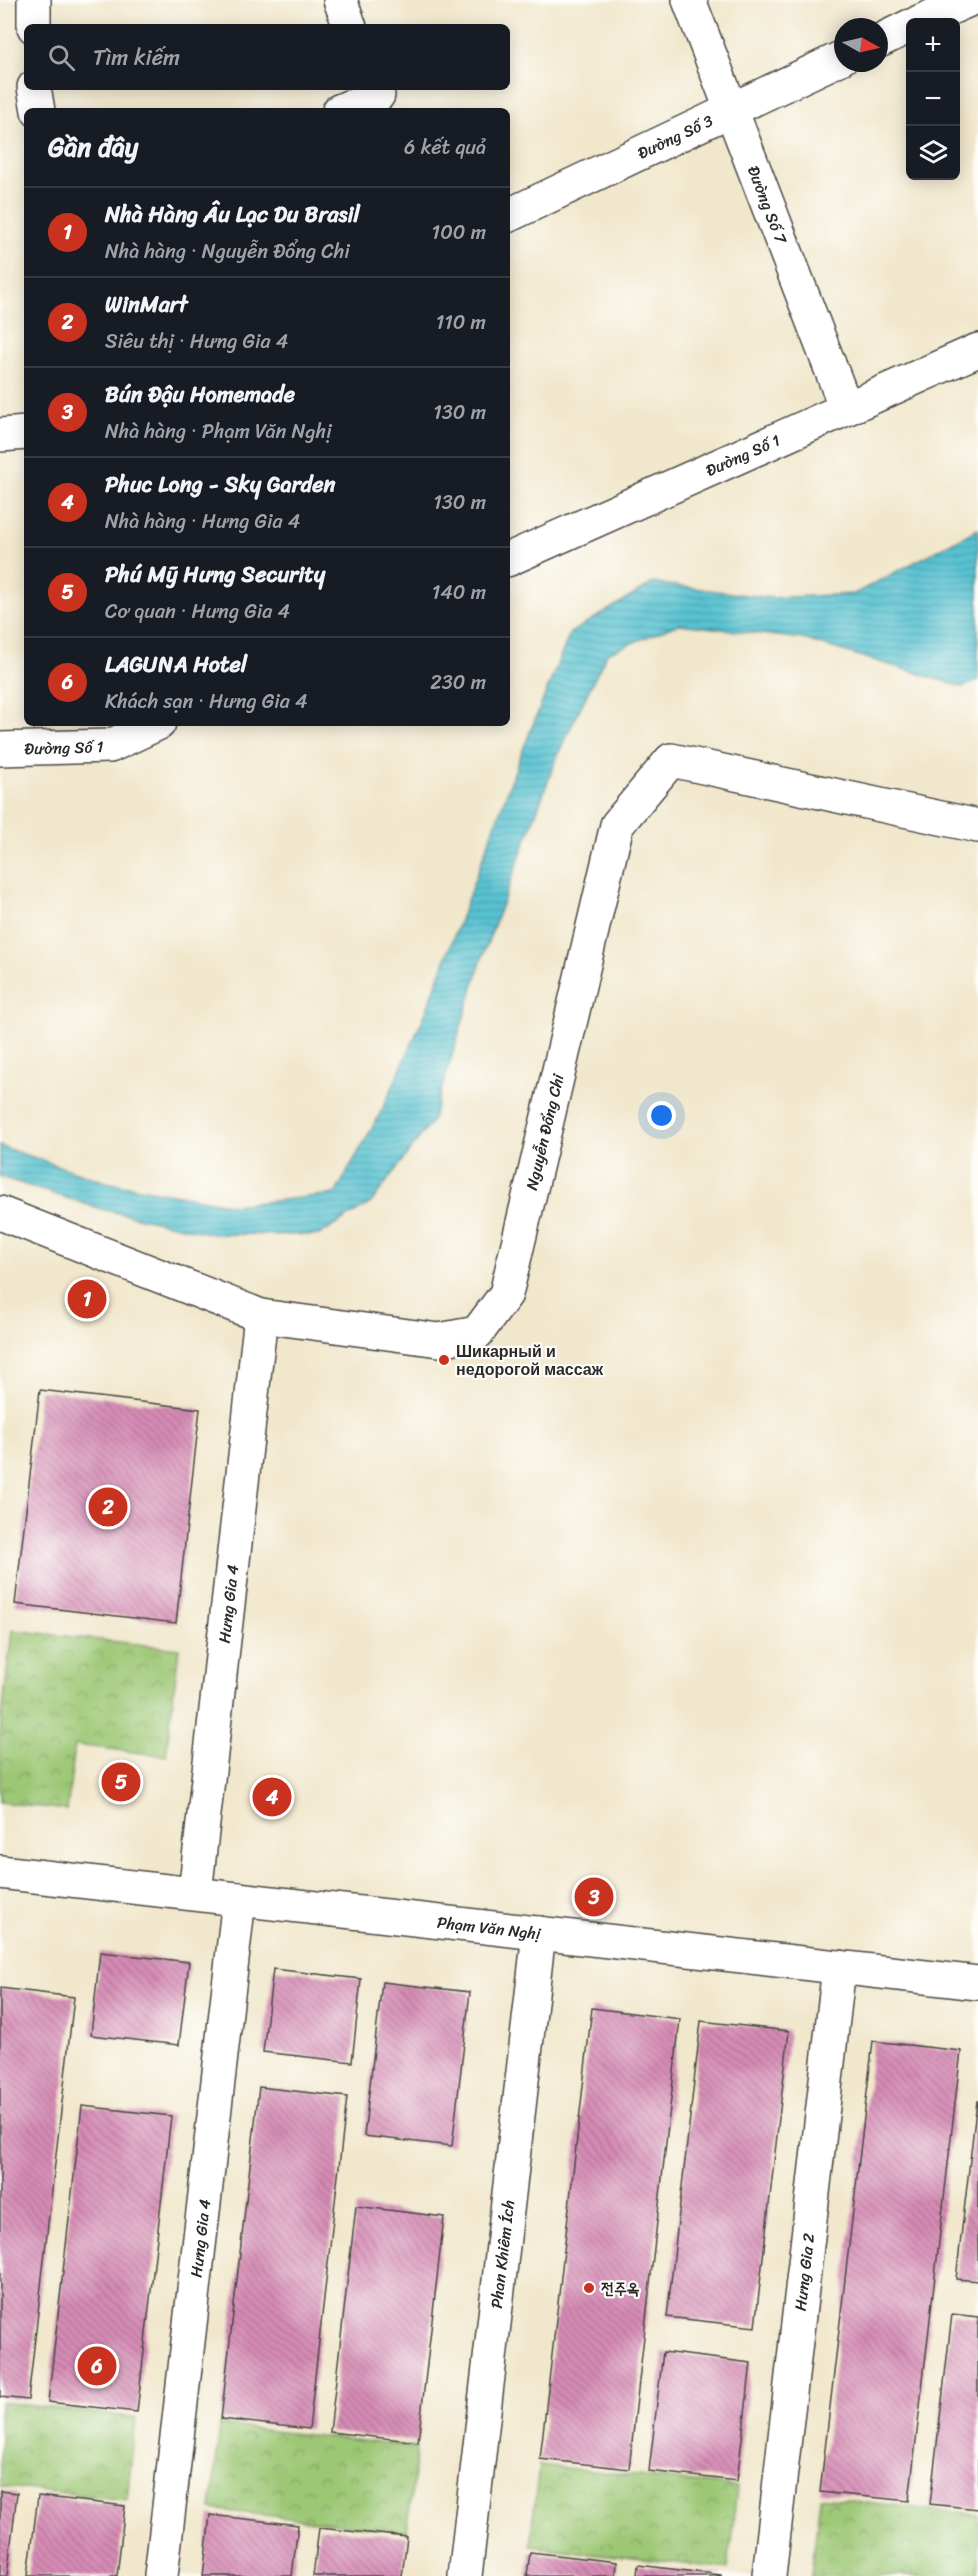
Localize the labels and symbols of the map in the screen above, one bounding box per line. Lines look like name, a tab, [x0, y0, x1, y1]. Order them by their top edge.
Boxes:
north arrow	[834, 18, 888, 72]
street label: Đường Số 3	[633, 106, 718, 167]
street label: Đường Số 7	[739, 161, 796, 249]
street label: Đường Số 1	[701, 426, 785, 485]
street label: Đường Số 1	[24, 732, 104, 763]
street label: Nguyễn Đổng Chi	[517, 1070, 573, 1193]
your location	[647, 1101, 676, 1130]
pin: 1	[68, 1276, 106, 1322]
place label: Шикарный и недорогой массаж	[456, 1337, 604, 1384]
marker: Шикарный и недорогой массаж	[437, 1353, 451, 1367]
pin: 2	[88, 1484, 128, 1530]
street label: Hưng Gia 4	[210, 1563, 247, 1645]
pin: 5	[102, 1760, 140, 1804]
pin: 4	[252, 1774, 292, 1820]
pin: 3	[574, 1874, 614, 1920]
street label: Phạm Văn Nghị	[435, 1908, 543, 1948]
street label: Hưng Gia 4	[181, 2197, 219, 2279]
street label: Phan Khiêm Ích	[482, 2198, 523, 2310]
street label: Hưng Gia 2	[786, 2232, 823, 2312]
place label: 전주옥	[601, 2274, 640, 2303]
marker: 전주옥	[582, 2281, 596, 2295]
pin: 6	[78, 2344, 116, 2388]

